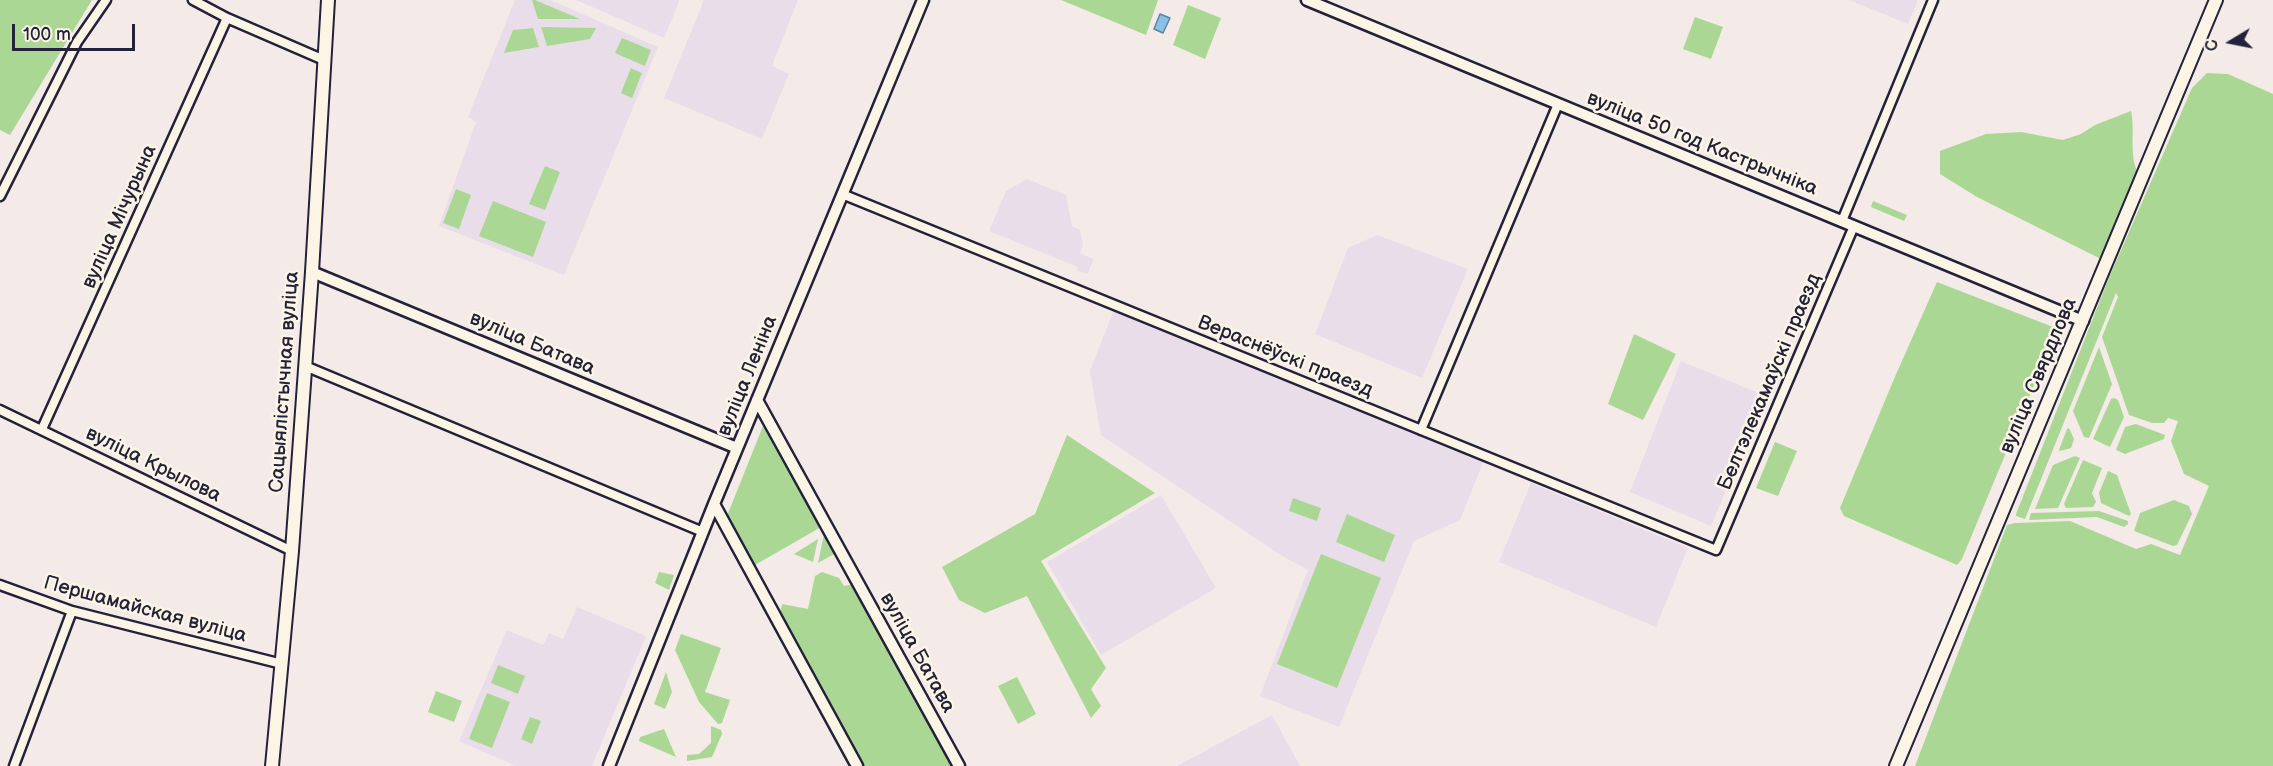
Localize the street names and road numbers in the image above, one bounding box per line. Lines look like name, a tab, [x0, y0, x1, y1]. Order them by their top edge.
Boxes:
street label: вуліца 50 год Кастрычніка	[1583, 87, 1821, 201]
street label: вуліца Мічурына	[78, 141, 162, 293]
street label: Сацыялістычная вуліца	[265, 270, 305, 494]
street label: Белтэлекамаўскі праезд	[1713, 270, 1827, 494]
street label: вуліца Свярдлова	[1995, 294, 2083, 458]
street label: вуліца Батава	[466, 307, 598, 381]
street label: Вераснёўскі праезд	[1194, 311, 1376, 403]
street label: вуліца Леніна	[713, 312, 783, 440]
street label: вуліца Крылова	[81, 422, 225, 508]
street label: Першамайская вуліца	[41, 571, 249, 649]
street label: вуліца Батава	[874, 589, 960, 717]

